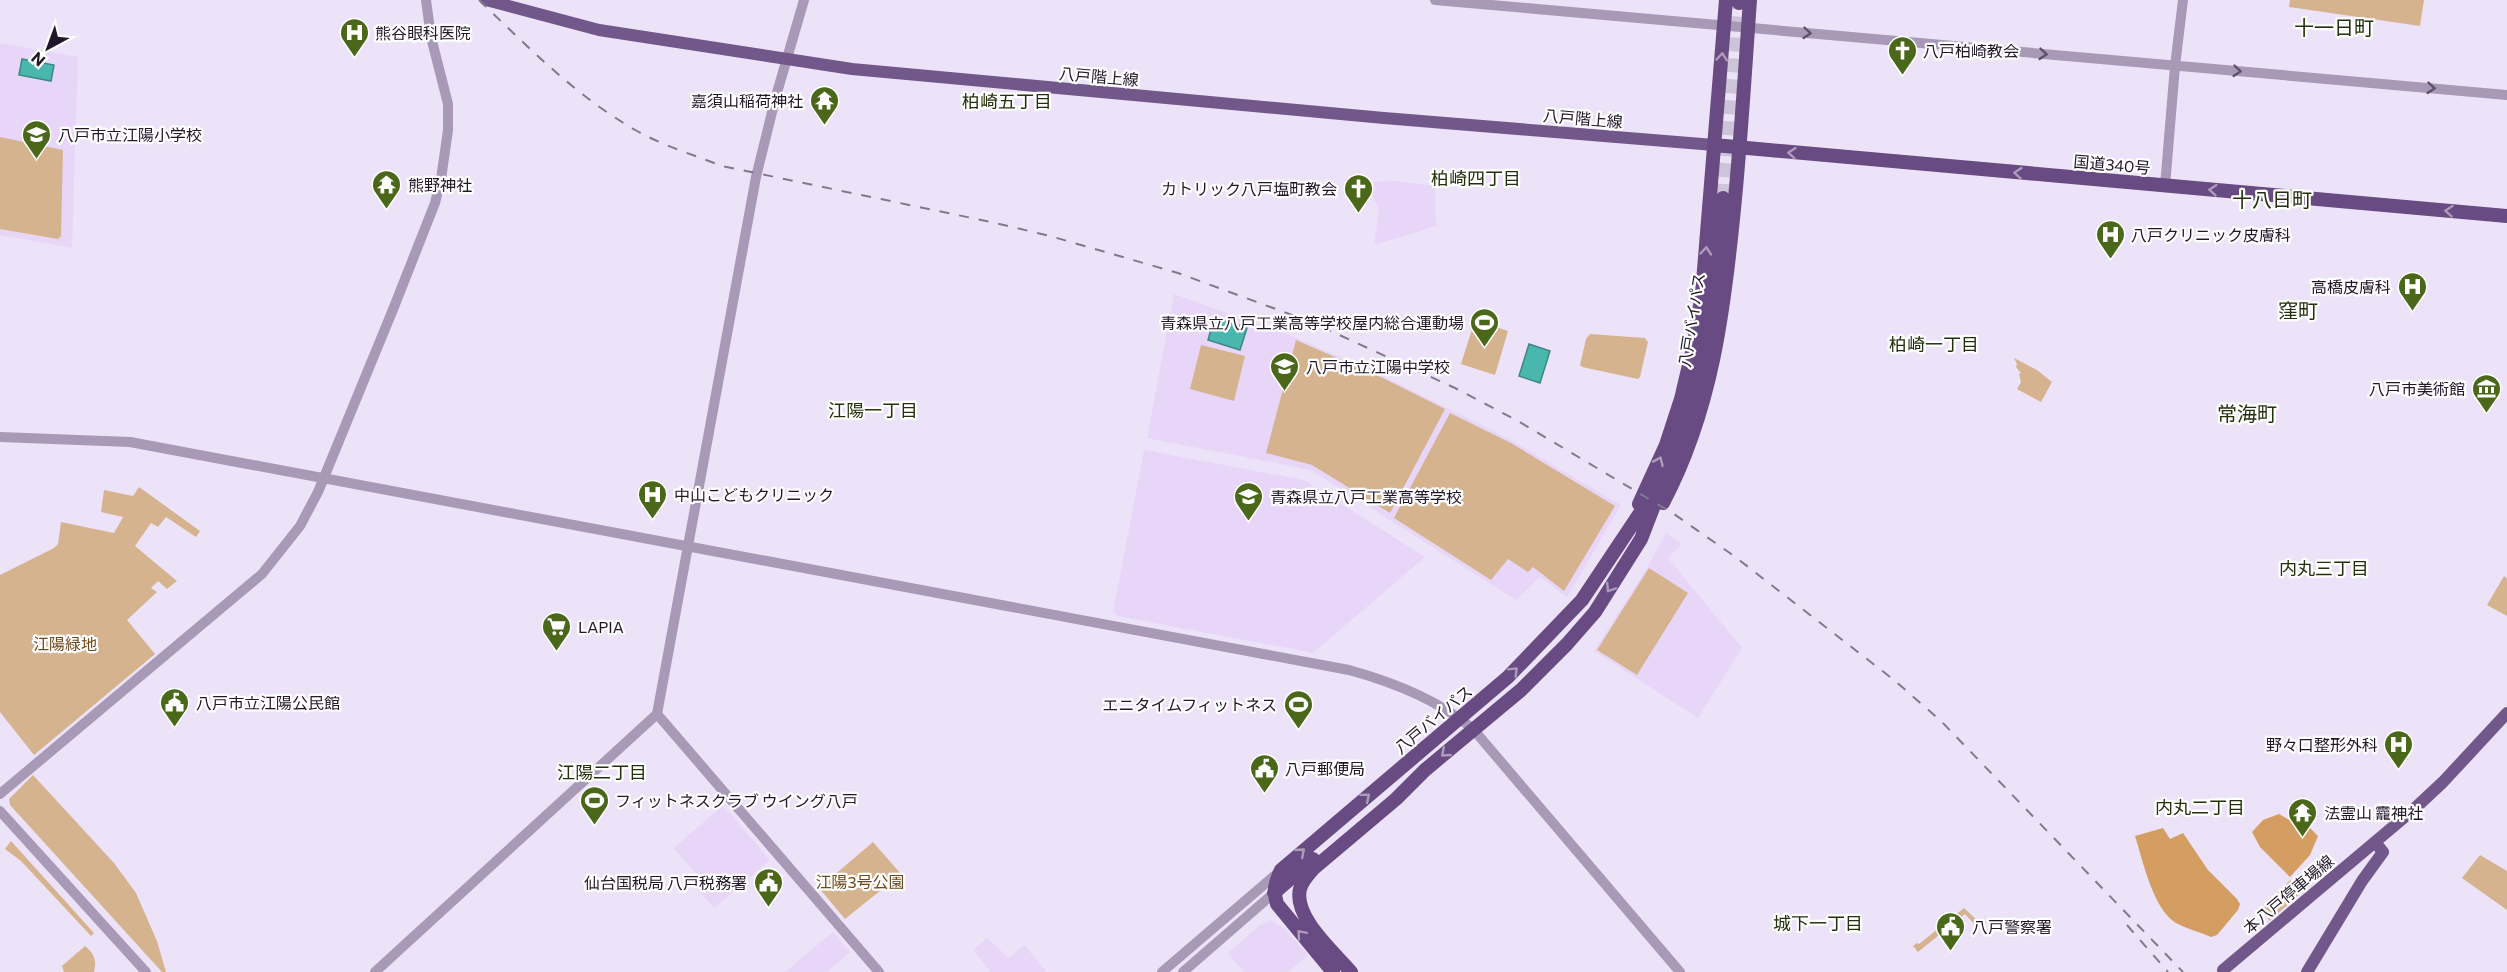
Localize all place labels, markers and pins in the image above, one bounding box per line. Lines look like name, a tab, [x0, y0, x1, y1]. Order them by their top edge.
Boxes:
hospital icon: 熊谷眼科医院	[338, 16, 370, 58]
place label: 熊谷眼科医院	[375, 23, 471, 42]
church icon: 八戸柏崎教会	[1886, 34, 1918, 76]
place label: 八戸柏崎教会	[1923, 41, 2019, 60]
temple icon: 嘉須山稲荷神社	[808, 84, 840, 126]
place label: 嘉須山稲荷神社	[691, 91, 803, 110]
school or university icon: 八戸市立江陽小学校	[21, 118, 53, 160]
place label: 八戸市立江陽小学校	[58, 125, 202, 144]
temple icon: 熊野神社	[371, 168, 403, 210]
church icon: カトリック八戸塩町教会	[1342, 172, 1374, 214]
place label: 熊野神社	[408, 175, 472, 194]
place label: カトリック八戸塩町教会	[1161, 179, 1337, 198]
hospital icon: 八戸クリニック皮膚科	[2094, 218, 2126, 260]
place label: 八戸クリニック皮膚科	[2131, 225, 2291, 244]
hospital icon: 高橋皮膚科	[2396, 270, 2428, 312]
place label: 高橋皮膚科	[2311, 277, 2391, 296]
sports icon: 青森県立八戸工業高等学校屋内総合運動場	[1469, 306, 1501, 348]
place label: 青森県立八戸工業高等学校屋内総合運動場	[1160, 313, 1464, 332]
school or university icon: 八戸市立江陽中学校	[1269, 350, 1301, 392]
place label: 八戸市立江陽中学校	[1306, 357, 1450, 376]
museum icon: 八戸市美術館	[2470, 372, 2502, 414]
place label: 八戸市美術館	[2369, 379, 2465, 398]
hospital icon: 中山こどもクリニック	[637, 478, 669, 520]
school or university icon: 青森県立八戸工業高等学校	[1233, 480, 1265, 522]
place label: 中山こどもクリニック	[674, 485, 834, 504]
place label: 青森県立八戸工業高等学校	[1270, 487, 1462, 506]
supermarket icon: LAPIA	[541, 610, 573, 652]
place label: LAPIA	[578, 617, 624, 636]
public building icon: 八戸市立江陽公民館	[159, 686, 191, 728]
sports icon: エニタイムフィットネス	[1282, 688, 1314, 730]
place label: 八戸市立江陽公民館	[196, 693, 340, 712]
place label: エニタイムフィットネス	[1103, 695, 1277, 714]
hospital icon: 野々口整形外科	[2383, 728, 2415, 770]
place label: 野々口整形外科	[2266, 735, 2378, 754]
public building icon: 八戸郵便局	[1248, 752, 1280, 794]
place label: 八戸郵便局	[1285, 759, 1365, 778]
sports icon: フィットネスクラブ ウイング八戸	[578, 784, 610, 826]
place label: フィットネスクラブ ウイング八戸	[615, 791, 858, 810]
temple icon: 法霊山 龗神社	[2287, 796, 2319, 838]
place label: 法霊山 龗神社	[2324, 803, 2423, 822]
public building icon: 仙台国税局 八戸税務署	[752, 866, 784, 908]
place label: 仙台国税局 八戸税務署	[584, 873, 747, 892]
public building icon: 八戸警察署	[1935, 910, 1967, 952]
place label: 八戸警察署	[1972, 917, 2052, 936]

